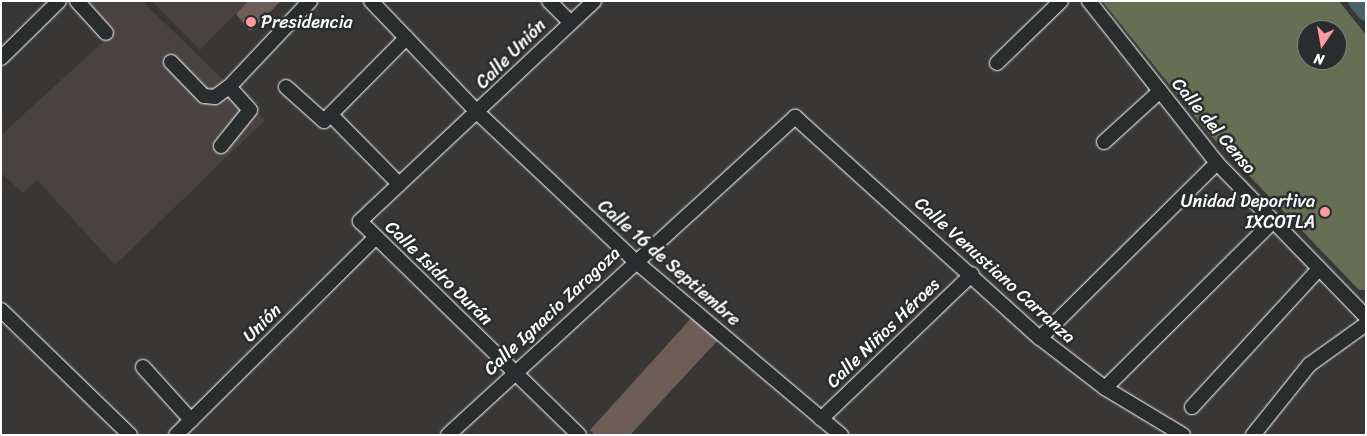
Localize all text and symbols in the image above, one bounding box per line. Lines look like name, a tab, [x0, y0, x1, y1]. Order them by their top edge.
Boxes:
place label: Presidencia	[261, 11, 353, 33]
street label: Calle Unión	[472, 15, 550, 93]
marker: Presidencia	[245, 16, 257, 28]
north arrow	[1297, 20, 1347, 70]
text: N	[1312, 46, 1326, 72]
street label: Calle del Censo	[1167, 73, 1261, 179]
place label: Unidad Deportiva IXCOTLA	[1180, 191, 1315, 233]
street label: Calle Venustiano Carranza	[911, 193, 1079, 347]
street label: Calle 16 de Septiembre	[593, 195, 745, 331]
marker: Unidad Deportiva IXCOTLA	[1319, 206, 1331, 218]
street label: Calle Isidro Durán	[380, 216, 498, 330]
street label: Calle Ignacio Zaragoza	[480, 242, 624, 380]
street label: Calle Niños Héroes	[822, 273, 944, 393]
street label: Unión	[238, 299, 286, 347]

